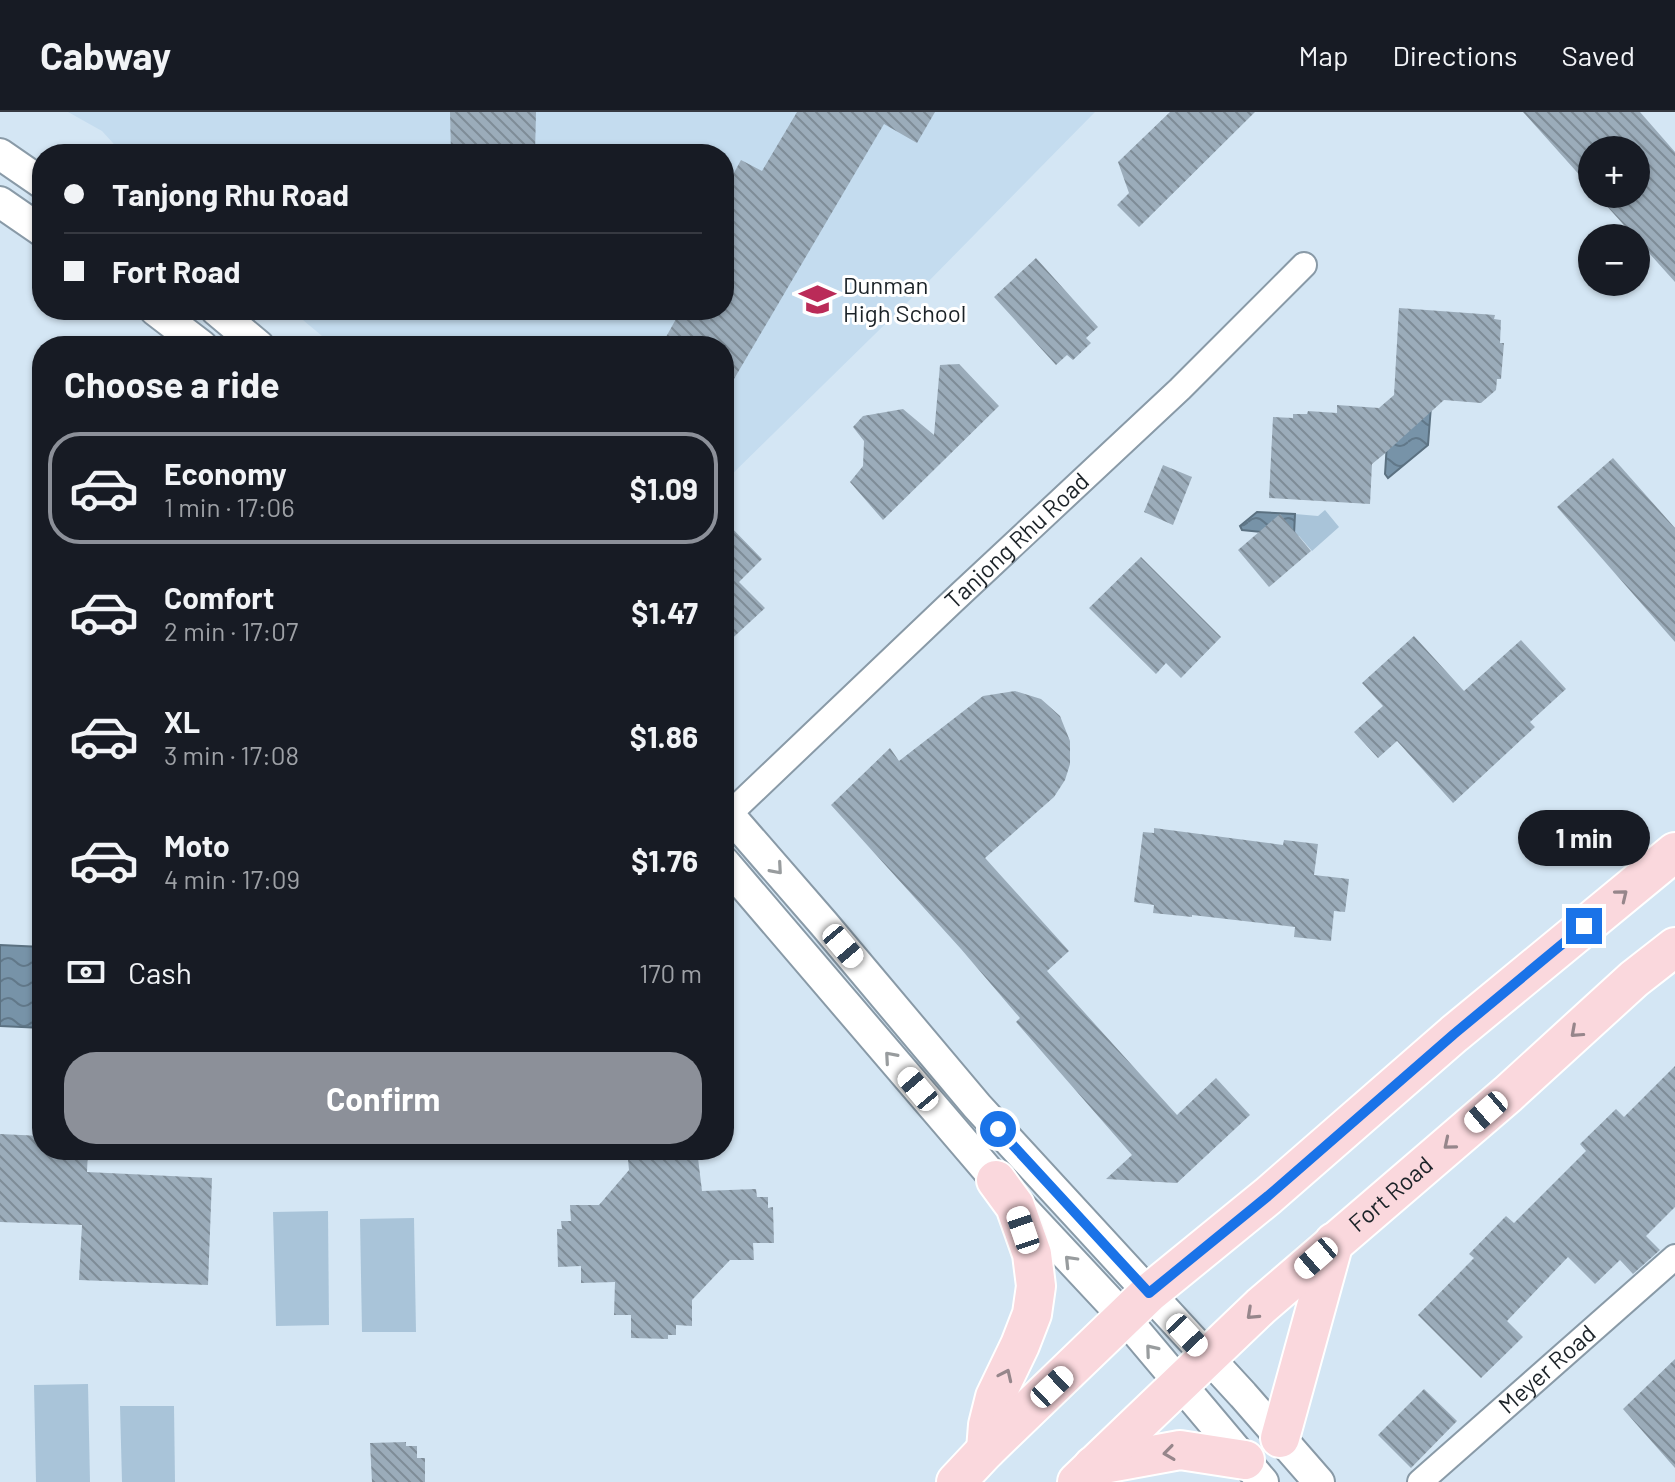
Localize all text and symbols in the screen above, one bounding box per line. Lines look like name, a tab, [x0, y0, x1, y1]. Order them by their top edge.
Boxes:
text: Cabway	[40, 32, 171, 78]
text: Map	[1299, 38, 1348, 72]
text: Directions	[1392, 38, 1518, 72]
text: Saved	[1562, 38, 1635, 72]
map controls	[1578, 136, 1650, 296]
button: +	[1578, 136, 1650, 208]
text: Tanjong Rhu Road	[112, 176, 349, 212]
button: −	[1578, 224, 1650, 296]
text: Fort Road	[112, 253, 241, 289]
place label: Dunman High School	[843, 270, 966, 327]
school or university icon: Dunman High School	[798, 281, 836, 319]
text: Choose a ride	[64, 362, 280, 405]
icon: car	[68, 452, 140, 524]
text: Economy	[164, 455, 287, 491]
street label: Tanjong Rhu Road	[938, 466, 1094, 614]
text: $1.09	[630, 470, 698, 506]
text: 1 min · 17:06	[164, 491, 295, 522]
icon: car	[68, 576, 140, 648]
text: Comfort	[164, 579, 274, 615]
text: $1.47	[631, 594, 698, 630]
text: 2 min · 17:07	[164, 615, 298, 646]
icon: car	[68, 700, 140, 772]
text: XL	[164, 703, 200, 739]
text: $1.86	[630, 718, 698, 754]
text: 3 min · 17:08	[164, 739, 299, 770]
callout: 1 min	[1518, 810, 1650, 866]
text: 1 min	[1556, 822, 1612, 853]
icon: car	[68, 824, 140, 896]
text: Moto	[164, 827, 230, 863]
text: $1.76	[631, 842, 698, 878]
one-way arrow	[767, 860, 782, 874]
text: 4 min · 17:09	[164, 863, 300, 894]
one-way arrow	[1613, 890, 1627, 905]
route end	[1566, 908, 1602, 944]
car	[818, 920, 868, 972]
icon: cash	[64, 950, 108, 994]
text: Cash	[128, 954, 192, 990]
text: 170 m	[639, 957, 702, 988]
one-way arrow	[1571, 1022, 1585, 1037]
one-way arrow	[885, 1051, 900, 1066]
button: Confirm	[64, 1052, 702, 1144]
car	[893, 1063, 943, 1115]
car	[1460, 1087, 1512, 1137]
route start	[980, 1111, 1016, 1147]
one-way arrow	[1443, 1134, 1458, 1149]
street label: Fort Road	[1342, 1149, 1438, 1237]
car	[1004, 1203, 1042, 1257]
car	[1290, 1233, 1342, 1283]
one-way arrow	[1065, 1255, 1079, 1270]
one-way arrow	[1247, 1305, 1261, 1320]
car	[1162, 1309, 1212, 1361]
street label: Meyer Road	[1492, 1318, 1601, 1419]
one-way arrow	[1146, 1345, 1161, 1360]
car	[1026, 1362, 1078, 1412]
one-way arrow	[996, 1369, 1012, 1384]
one-way arrow	[1162, 1443, 1175, 1460]

